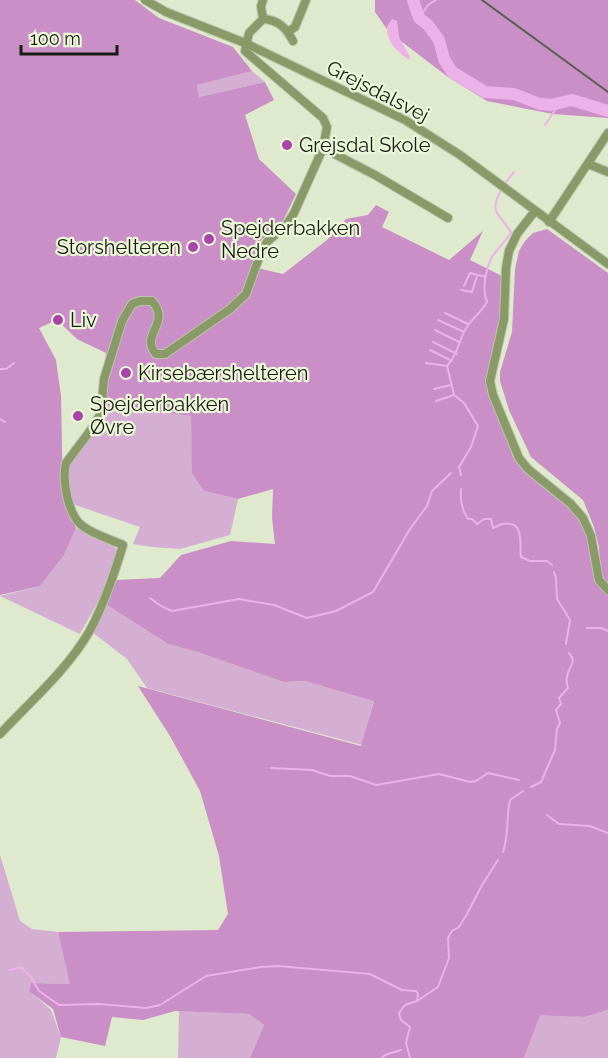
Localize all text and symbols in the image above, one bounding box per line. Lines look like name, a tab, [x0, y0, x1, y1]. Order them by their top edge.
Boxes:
scale bar	[21, 18, 117, 56]
text: 100 m	[30, 28, 81, 49]
street label: Grejsdalsvej	[323, 55, 433, 127]
place label: Grejsdal Skole	[299, 133, 431, 157]
marker: Grejsdal Skole	[280, 138, 294, 152]
place label: Spejderbakken Nedre	[221, 216, 360, 263]
marker: Spejderbakken Nedre	[202, 232, 216, 246]
place label: Storshelteren	[57, 235, 181, 259]
marker: Storshelteren	[186, 240, 200, 254]
place label: Liv	[70, 308, 97, 332]
marker: Liv	[51, 313, 65, 327]
place label: Kirsebærshelteren	[138, 361, 309, 385]
marker: Kirsebærshelteren	[119, 366, 133, 380]
place label: Spejderbakken Øvre	[90, 392, 229, 439]
marker: Spejderbakken Øvre	[71, 409, 85, 423]

